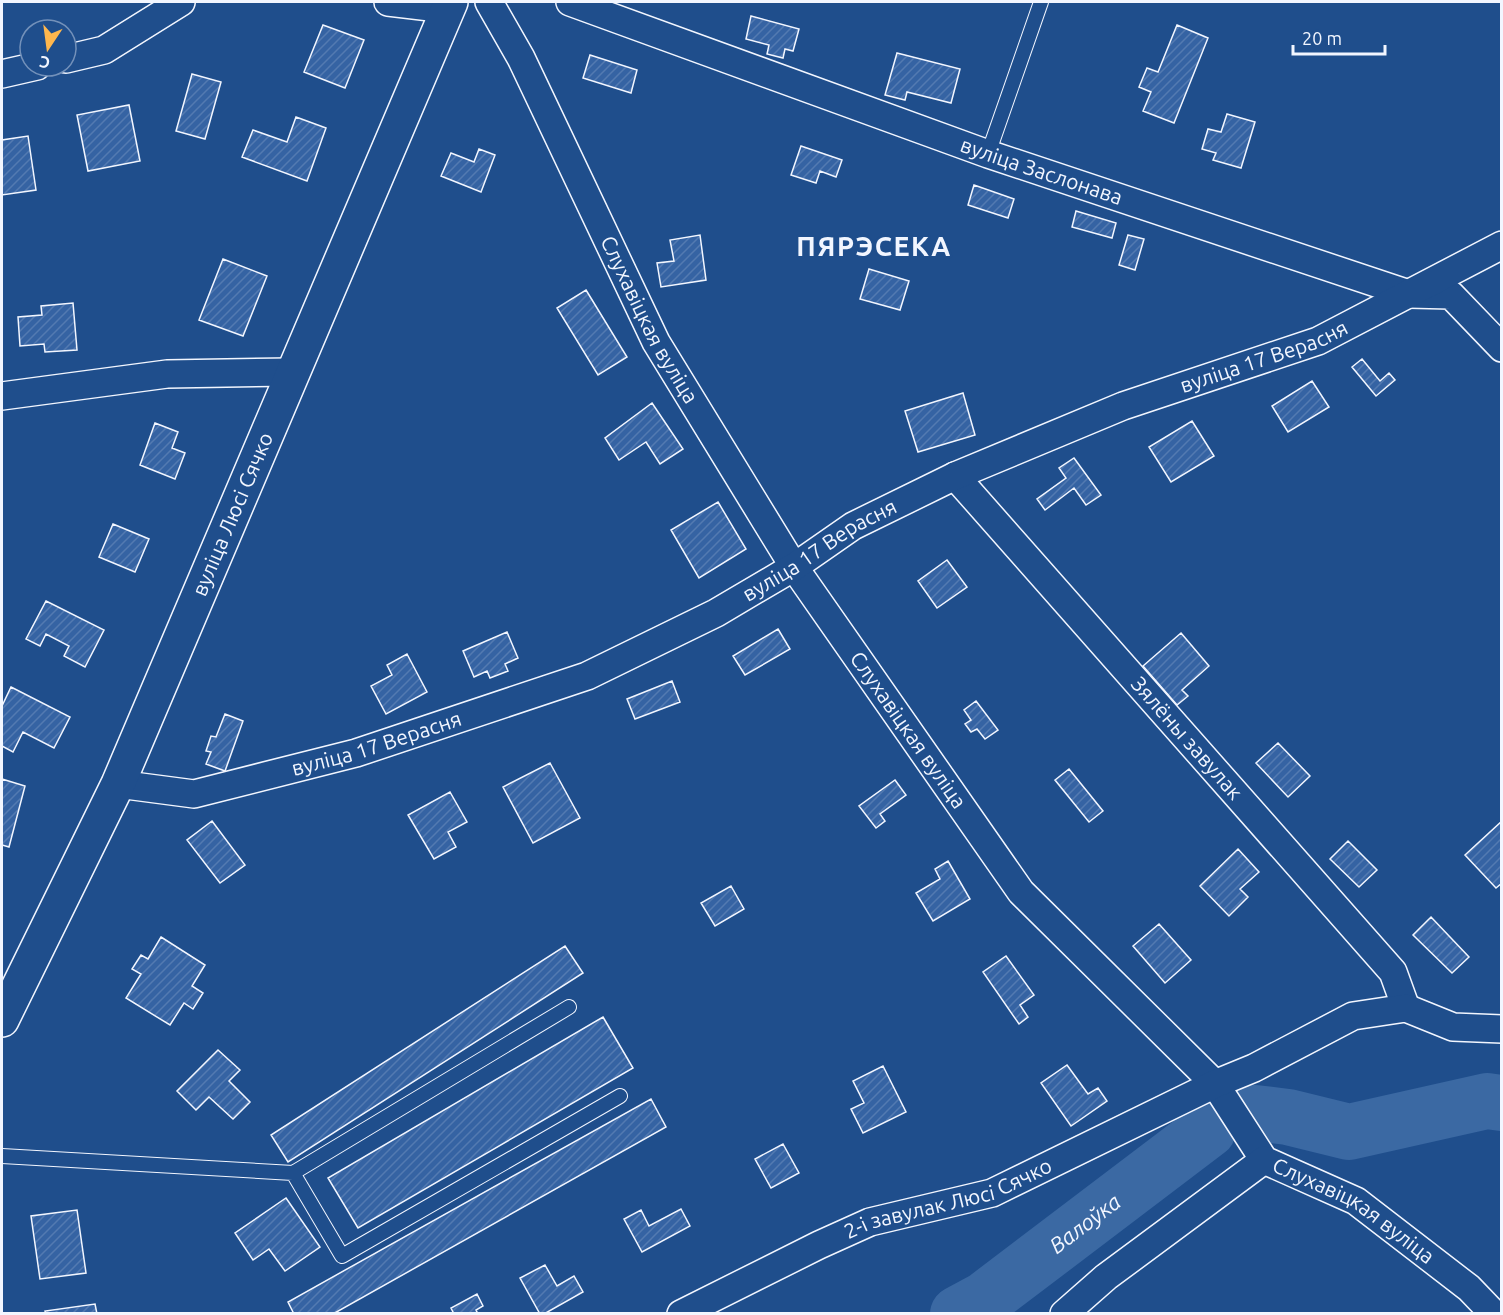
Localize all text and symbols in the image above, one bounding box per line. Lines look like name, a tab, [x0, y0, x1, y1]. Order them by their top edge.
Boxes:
north arrow	[18, 18, 78, 78]
scale bar	[1293, 18, 1384, 56]
text: 20 m	[1302, 28, 1342, 48]
text: С	[38, 53, 52, 73]
street label: вуліца Заслонава	[958, 132, 1126, 209]
district label: ПЯРЭСЕКА	[796, 231, 952, 261]
street label: Слухавіцкая вуліца	[596, 232, 704, 407]
street label: вуліца 17 Верасня	[1177, 315, 1351, 397]
street label: вуліца Люсі Сячко	[186, 429, 277, 599]
street label: вуліца 17 Верасня	[738, 494, 900, 606]
street label: Слухавіцкая вуліца	[846, 647, 972, 813]
street label: Зялёны завулак	[1127, 671, 1248, 804]
street label: вуліца 17 Верасня	[289, 706, 464, 780]
street label: Слухавіцкая вуліца	[1269, 1152, 1440, 1268]
street label: 2-і завулак Люсі Сячко	[840, 1153, 1055, 1243]
water label: Валоўка	[1044, 1188, 1125, 1258]

